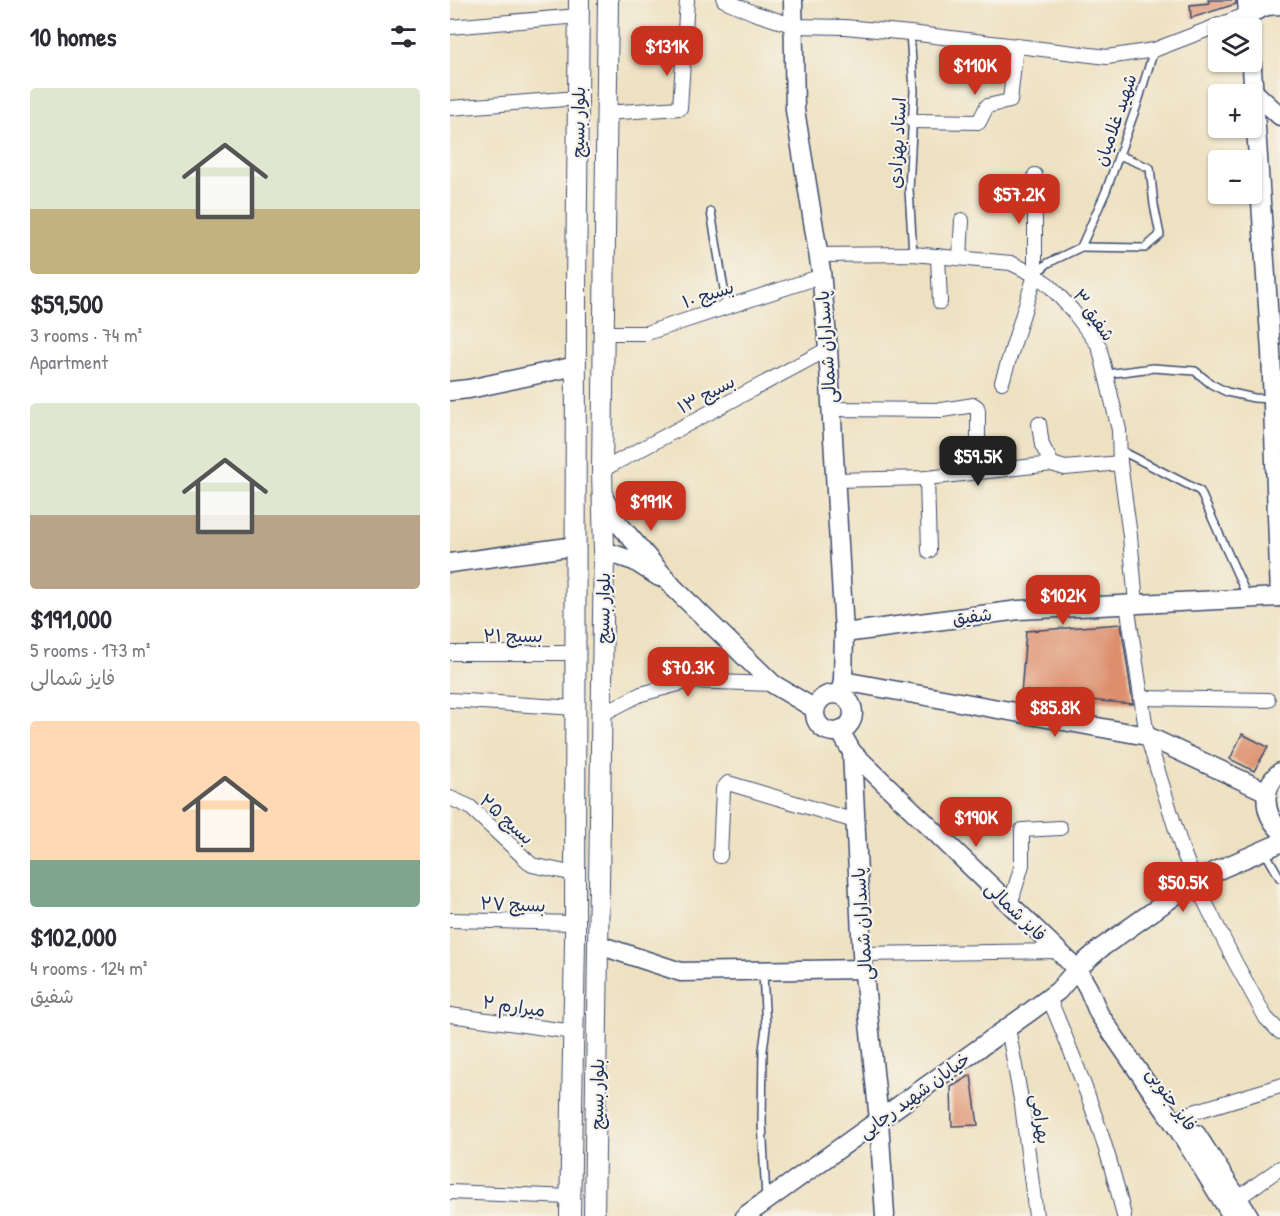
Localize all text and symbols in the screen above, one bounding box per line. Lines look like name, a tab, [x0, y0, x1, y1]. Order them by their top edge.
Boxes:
map controls	[1208, 18, 1262, 204]
button: layers	[1208, 18, 1262, 72]
text: 10 homes	[30, 19, 117, 54]
icon: filters	[387, 20, 420, 53]
pin: $131K	[625, 26, 709, 77]
text: $131K	[645, 32, 689, 59]
pin: $110K	[933, 45, 1017, 96]
text: $110K	[953, 51, 997, 78]
street label: شهید غلامیان	[1088, 70, 1142, 170]
button: +	[1208, 84, 1262, 138]
street label: بلوار بسیج	[565, 86, 591, 158]
street label: استاد بهزادی	[882, 97, 912, 189]
icon: home	[171, 127, 279, 235]
button: −	[1208, 150, 1262, 204]
pin: $57.2K	[970, 174, 1068, 225]
text: $57.2K	[993, 180, 1045, 207]
street label: بسیج ۱۰	[679, 274, 737, 314]
street label: شفیق ۳	[1067, 284, 1121, 346]
text: $59,500	[30, 286, 103, 321]
street label: پاسداران شمالی	[810, 290, 842, 404]
text: 3 rooms · 74 m²	[30, 321, 142, 348]
text: Apartment	[30, 348, 108, 375]
street label: بسیج ۱۳	[673, 368, 739, 420]
pin: $59.5K	[929, 436, 1027, 487]
icon: home	[171, 442, 279, 550]
text: $59.5K	[953, 442, 1003, 469]
pin: $191K	[609, 481, 693, 532]
text: $191K	[630, 487, 672, 514]
street label: بلوار بسیج	[590, 572, 616, 644]
pin: $102K	[1021, 575, 1105, 626]
text: $102K	[1040, 581, 1086, 608]
text: $191,000	[30, 601, 112, 636]
street label: شفیق	[951, 601, 993, 631]
street label: بسیج ۲۱	[483, 623, 543, 648]
text: 5 rooms · 173 m²	[30, 636, 150, 663]
pin: $70.3K	[639, 647, 737, 698]
text: $70.3K	[662, 653, 714, 680]
text: فایز شمالی	[30, 664, 115, 691]
pin: $85.8K	[1006, 687, 1104, 738]
text: $85.8K	[1030, 693, 1080, 720]
icon: home	[171, 760, 279, 868]
street label: بسیج ۲۵	[474, 788, 540, 850]
pin: $190K	[934, 797, 1018, 848]
text: $190K	[954, 803, 998, 830]
pin: $50.5K	[1134, 862, 1232, 913]
street label: پاسداران شمالی	[846, 867, 878, 981]
text: $50.5K	[1158, 868, 1208, 895]
street label: فایز شمالی	[980, 875, 1052, 947]
street label: بسیج ۲۷	[480, 890, 546, 918]
text: $102,000	[30, 919, 117, 954]
text: 4 rooms · 124 m²	[30, 954, 147, 981]
text: شفیق	[30, 982, 74, 1009]
street label: میرارم ۲	[481, 989, 547, 1025]
street label: خیابان شهید رجایی	[853, 1046, 975, 1144]
street label: بلوار بسیج	[584, 1058, 610, 1130]
street label: فایز جنوبی	[1141, 1062, 1203, 1136]
street label: بهرامی	[1025, 1092, 1057, 1146]

